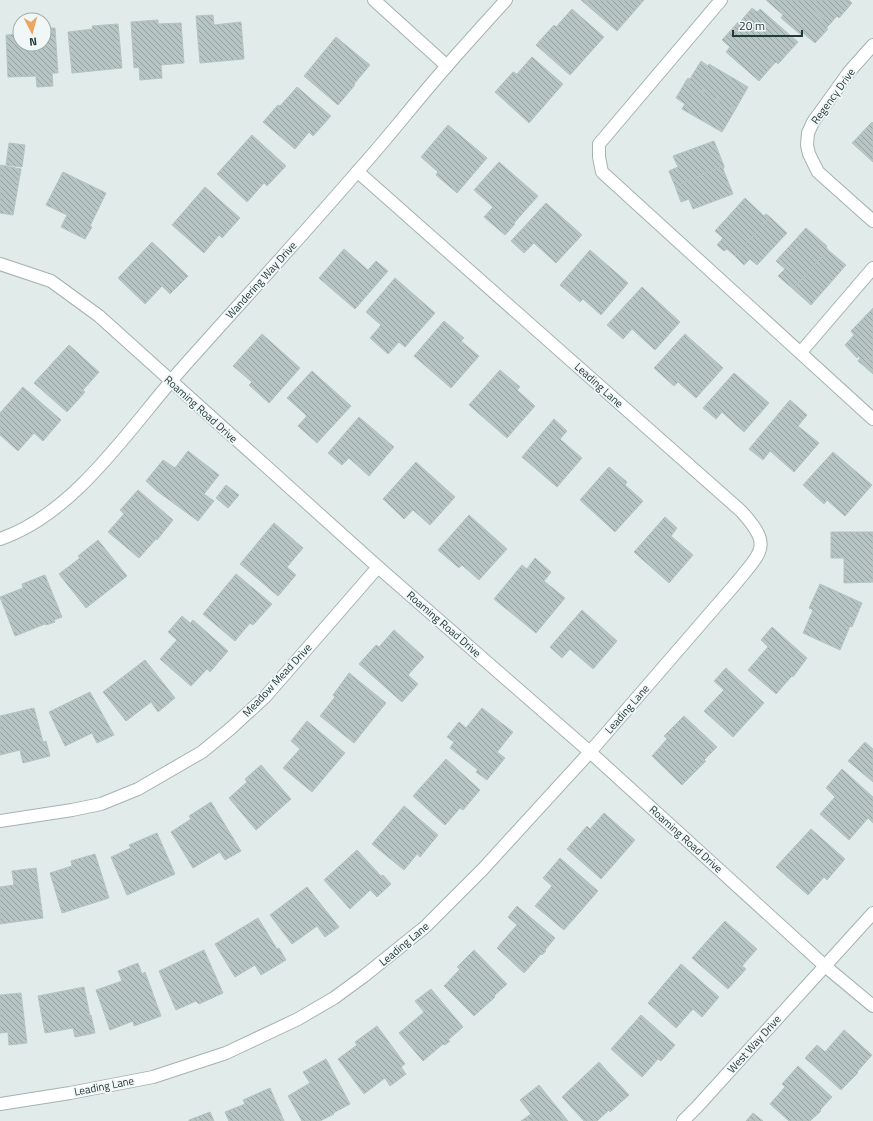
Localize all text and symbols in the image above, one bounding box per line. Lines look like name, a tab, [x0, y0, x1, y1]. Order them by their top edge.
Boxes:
north arrow	[12, 12, 52, 52]
scale bar	[733, 12, 802, 38]
text: 20 m	[739, 16, 765, 35]
text: N	[28, 34, 38, 50]
street label: Regency Drive	[807, 64, 859, 127]
street label: Wandering Way Drive	[222, 237, 300, 322]
street label: Leading Lane	[571, 359, 627, 412]
street label: Roaming Road Drive	[161, 372, 242, 447]
street label: Roaming Road Drive	[403, 587, 485, 661]
street label: Meadow Mead Drive	[239, 639, 316, 720]
street label: Leading Lane	[601, 681, 653, 737]
street label: Roaming Road Drive	[646, 802, 727, 877]
street label: Leading Lane	[376, 918, 433, 970]
street label: West Way Drive	[724, 1011, 785, 1077]
street label: Leading Lane	[73, 1072, 136, 1100]

